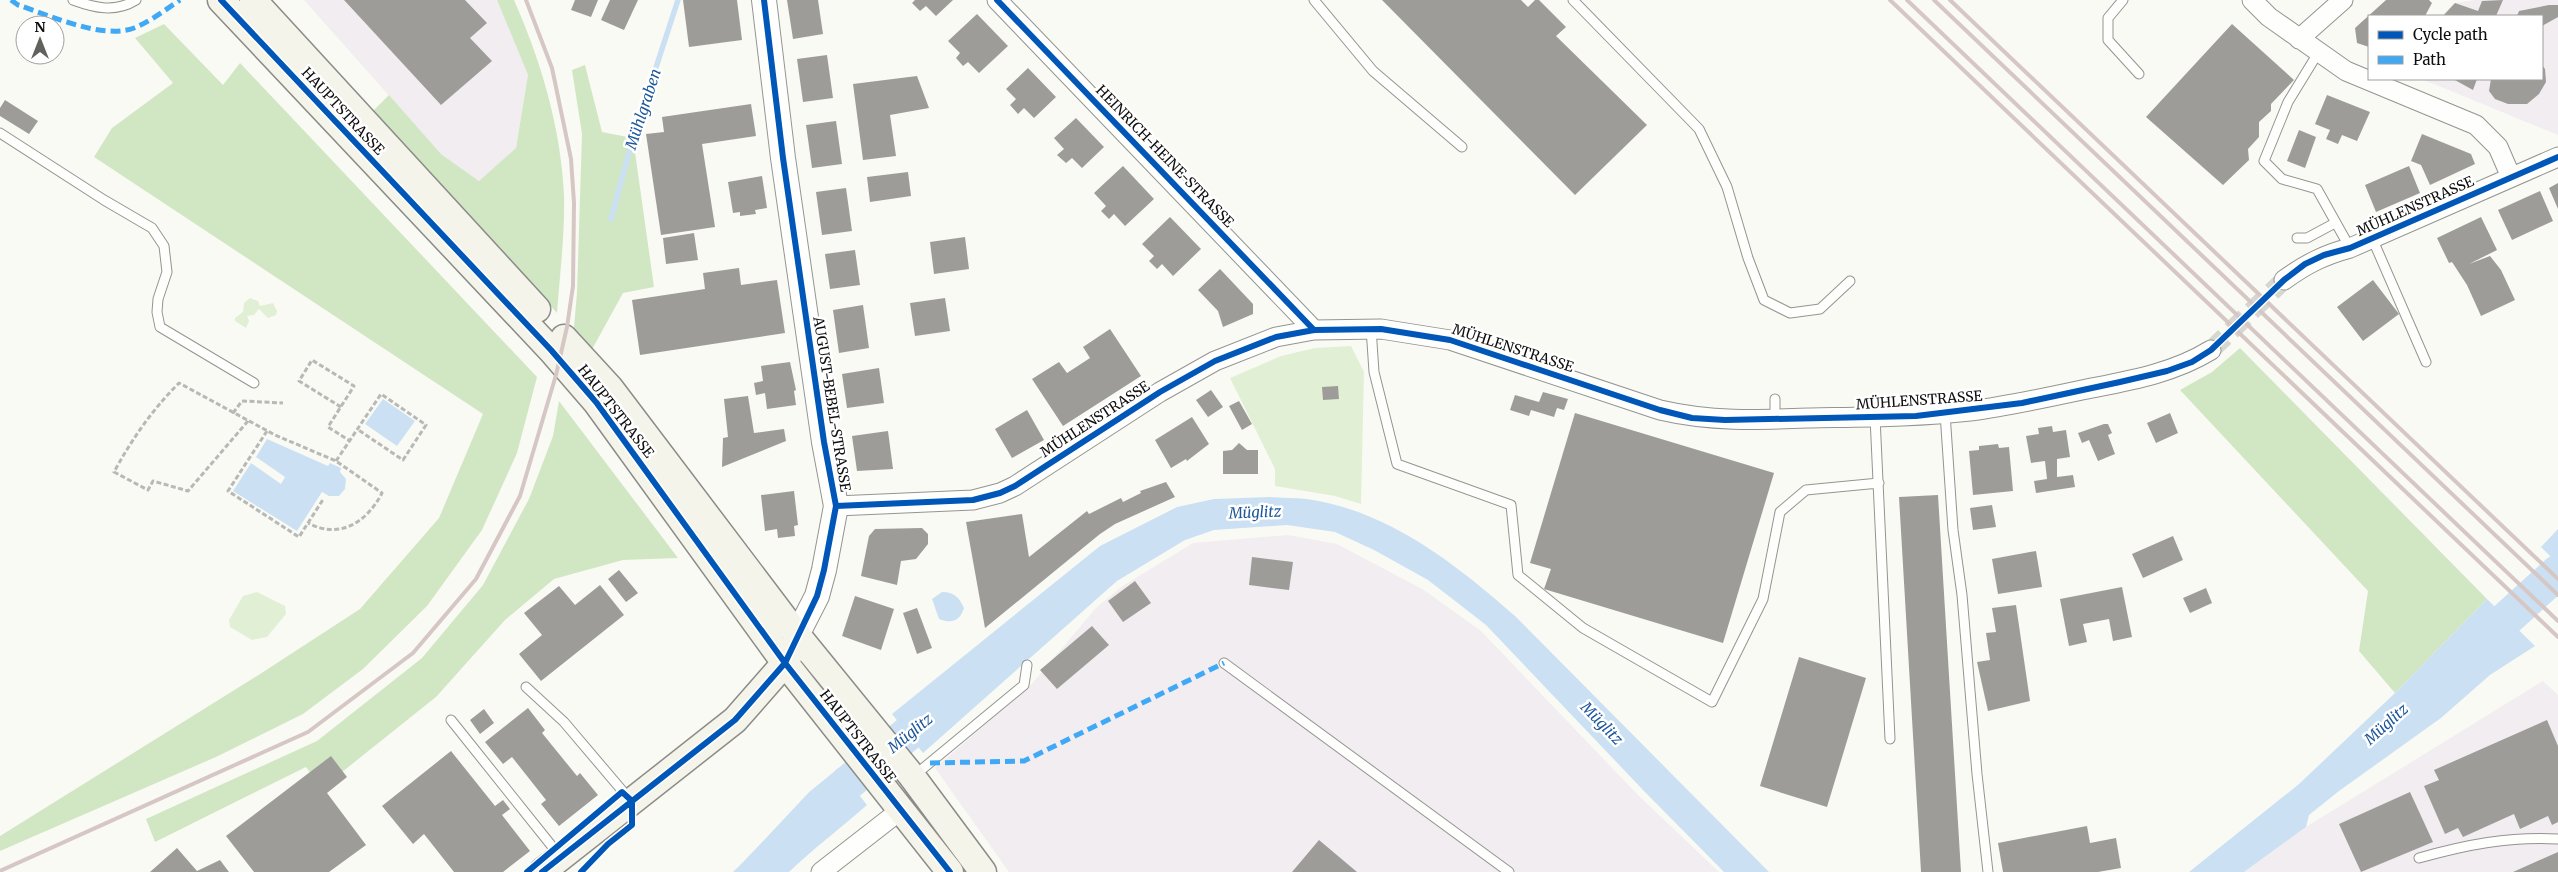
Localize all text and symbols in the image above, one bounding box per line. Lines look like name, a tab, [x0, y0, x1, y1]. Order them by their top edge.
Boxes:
north arrow	[15, 15, 65, 65]
legend	[2368, 15, 2543, 80]
text: N	[34, 18, 46, 36]
text: Cycle path	[2413, 25, 2488, 44]
text: Path	[2413, 50, 2446, 69]
street label: HAUPTSTRASSE	[298, 63, 388, 159]
water label: Mühlgraben	[621, 66, 665, 153]
street label: HEINRICH-HEINE-STRASSE	[1092, 81, 1238, 231]
street label: MÜHLENSTRASSE	[2354, 172, 2477, 240]
street label: AUGUST-BEBEL-STRASSE	[809, 314, 855, 493]
street label: MÜHLENSTRASSE	[1450, 320, 1576, 376]
street label: HAUPTSTRASSE	[574, 361, 658, 461]
street label: MÜHLENSTRASSE	[1037, 377, 1153, 461]
street label: MÜHLENSTRASSE	[1855, 387, 1983, 413]
water label: Müglitz	[1228, 502, 1282, 522]
street label: HAUPTSTRASSE	[816, 686, 900, 786]
water label: Müglitz	[1576, 697, 1627, 749]
water label: Müglitz	[2359, 699, 2412, 749]
water label: Müglitz	[883, 709, 937, 757]

